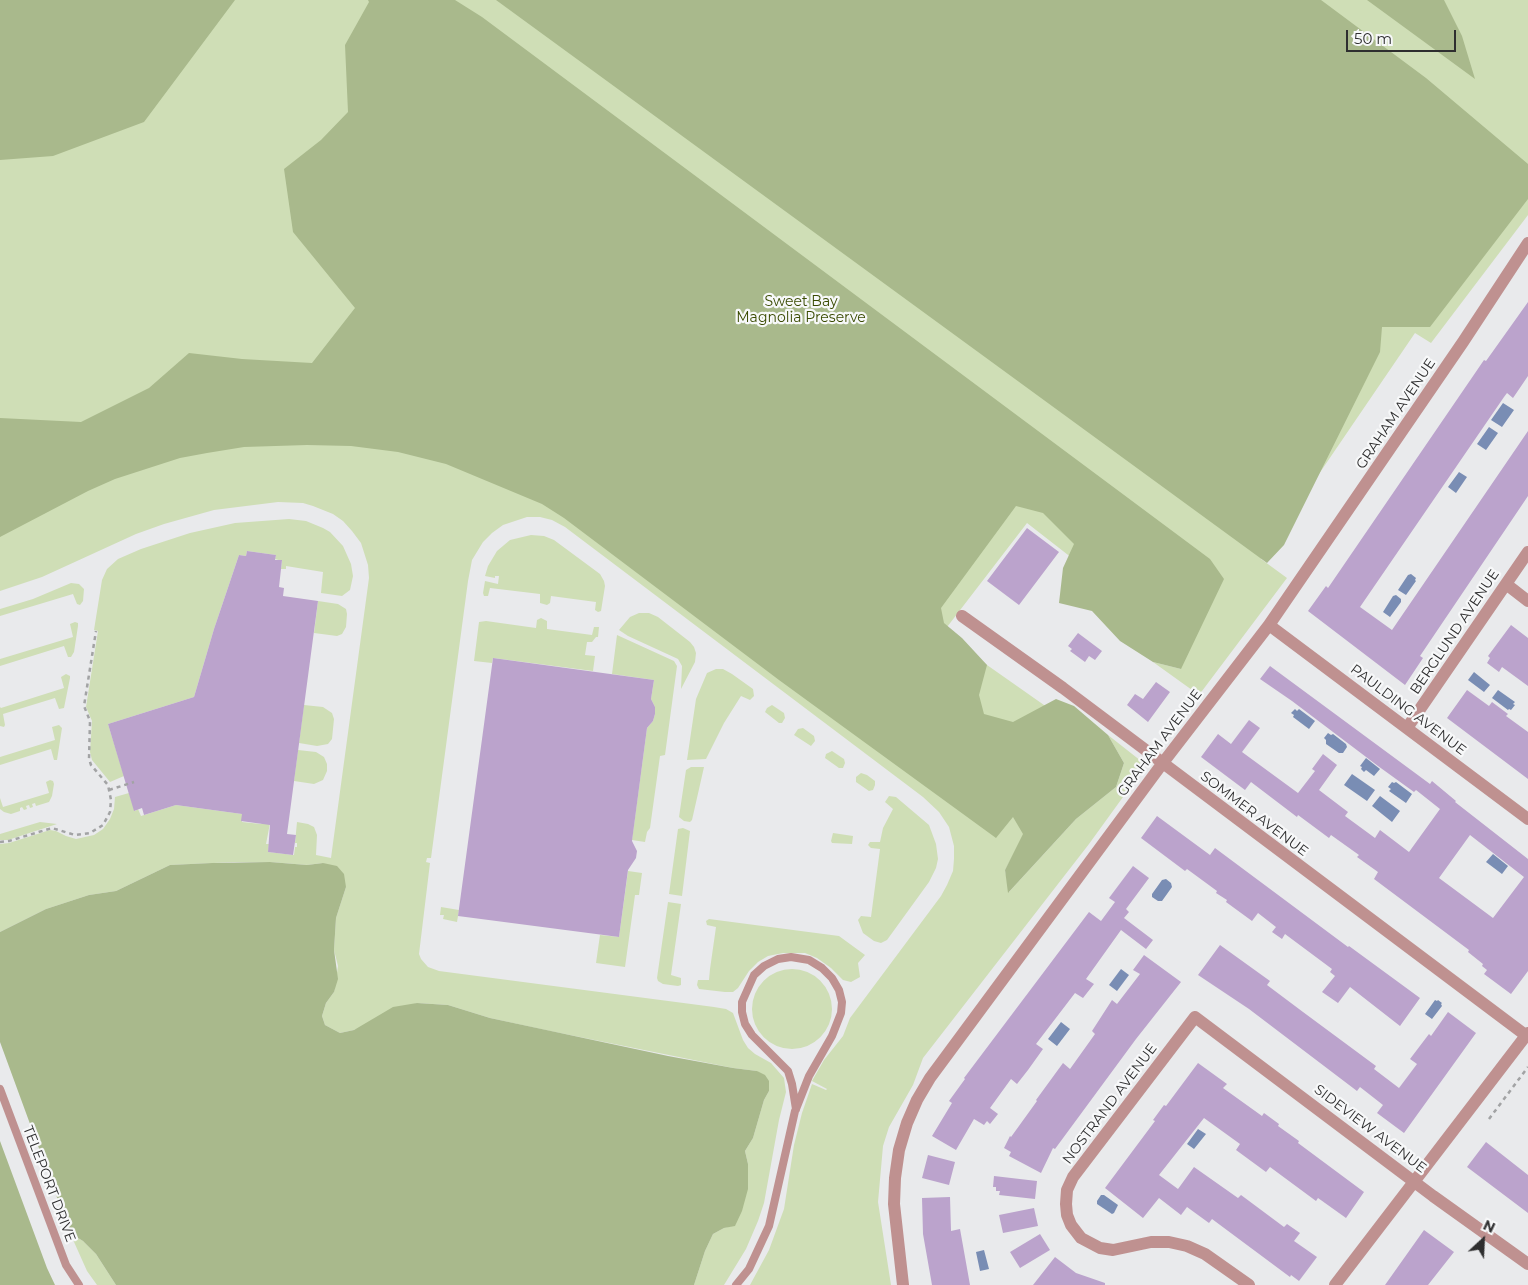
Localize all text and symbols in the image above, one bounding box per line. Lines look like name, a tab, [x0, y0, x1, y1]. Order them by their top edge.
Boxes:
scale bar	[1348, 20, 1458, 52]
text: 50 m	[1354, 29, 1392, 48]
park label: Sweet Bay Magnolia Preserve	[736, 294, 866, 326]
street label: GRAHAM AVENUE	[1353, 356, 1439, 472]
street label: BERGLUND AVENUE	[1407, 566, 1503, 698]
street label: PAULDING AVENUE	[1347, 661, 1469, 759]
street label: GRAHAM AVENUE	[1114, 686, 1206, 800]
street label: SOMMER AVENUE	[1197, 768, 1311, 860]
street label: NOSTRAND AVENUE	[1059, 1040, 1161, 1168]
street label: SIDEVIEW AVENUE	[1311, 1081, 1429, 1177]
street label: TELEPORT DRIVE	[19, 1124, 79, 1244]
north arrow	[1458, 1215, 1508, 1265]
text: N	[1480, 1216, 1498, 1237]

